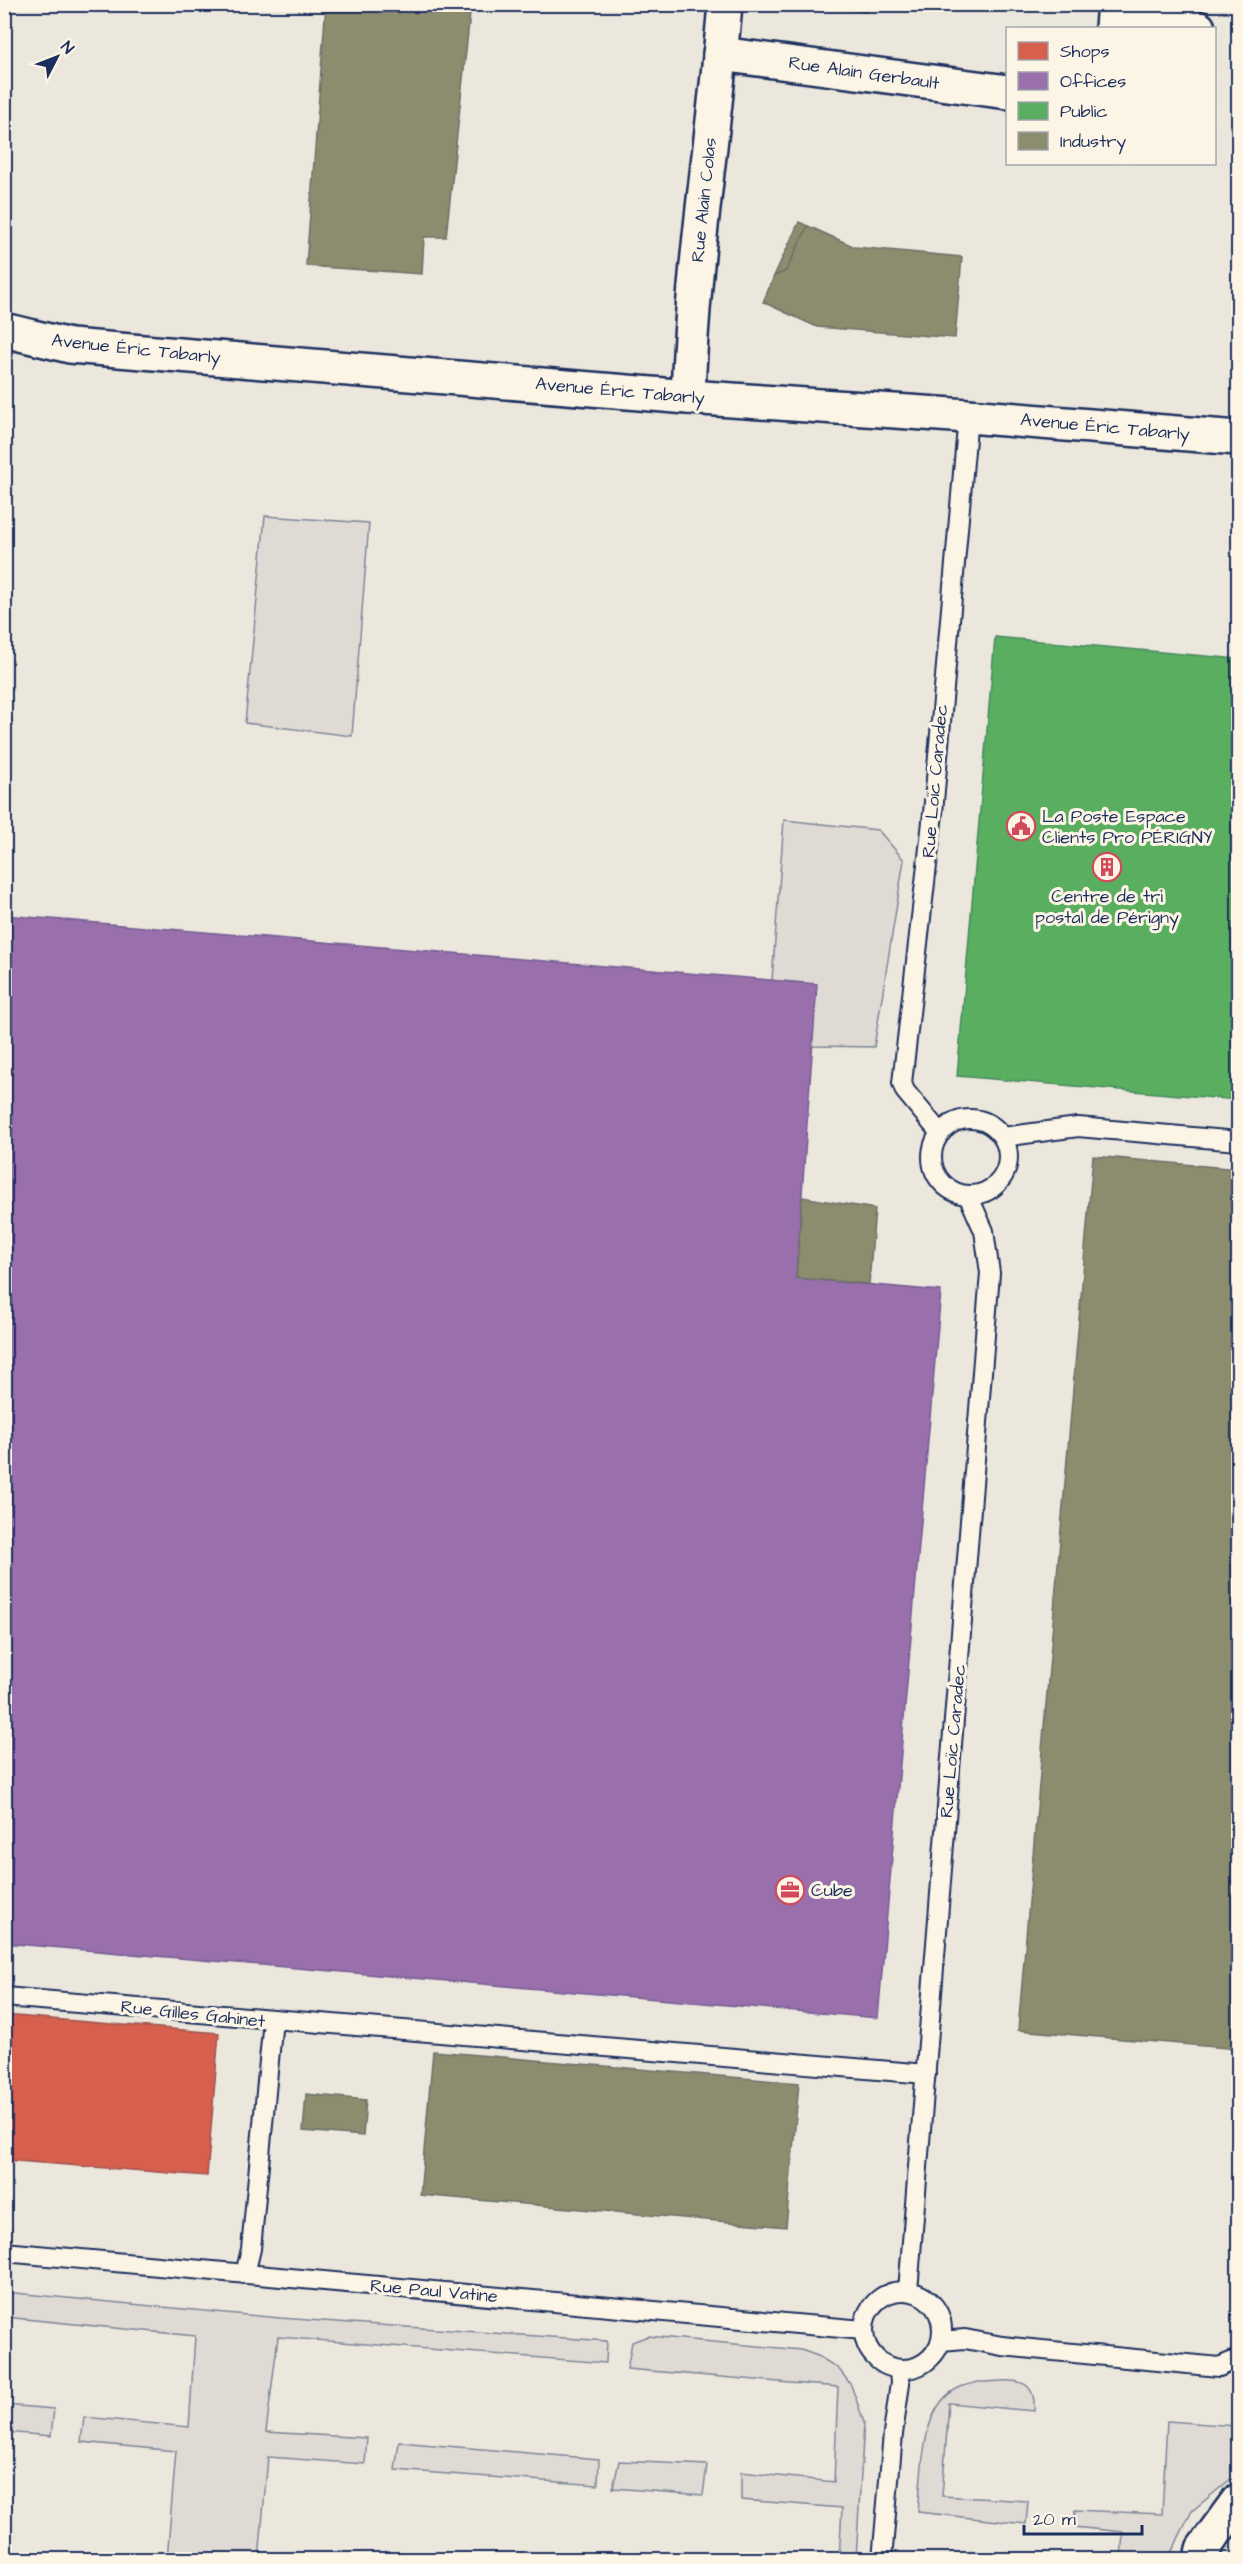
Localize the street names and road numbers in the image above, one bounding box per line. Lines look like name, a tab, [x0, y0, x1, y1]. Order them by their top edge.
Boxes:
street label: Rue Alain Gerbault	[787, 50, 942, 96]
street label: Rue Alain Colas	[685, 136, 723, 264]
street label: Avenue Éric Tabarly	[50, 328, 222, 371]
street label: Avenue Éric Tabarly	[534, 371, 706, 412]
street label: Avenue Éric Tabarly	[1019, 407, 1191, 448]
street label: Rue Loïc Caradec	[916, 703, 954, 859]
street label: Rue Loïc Caradec	[934, 1663, 972, 1819]
street label: Rue Gilles Gahinet	[120, 1994, 267, 2034]
street label: Rue Paul Vatine	[369, 2273, 499, 2309]

